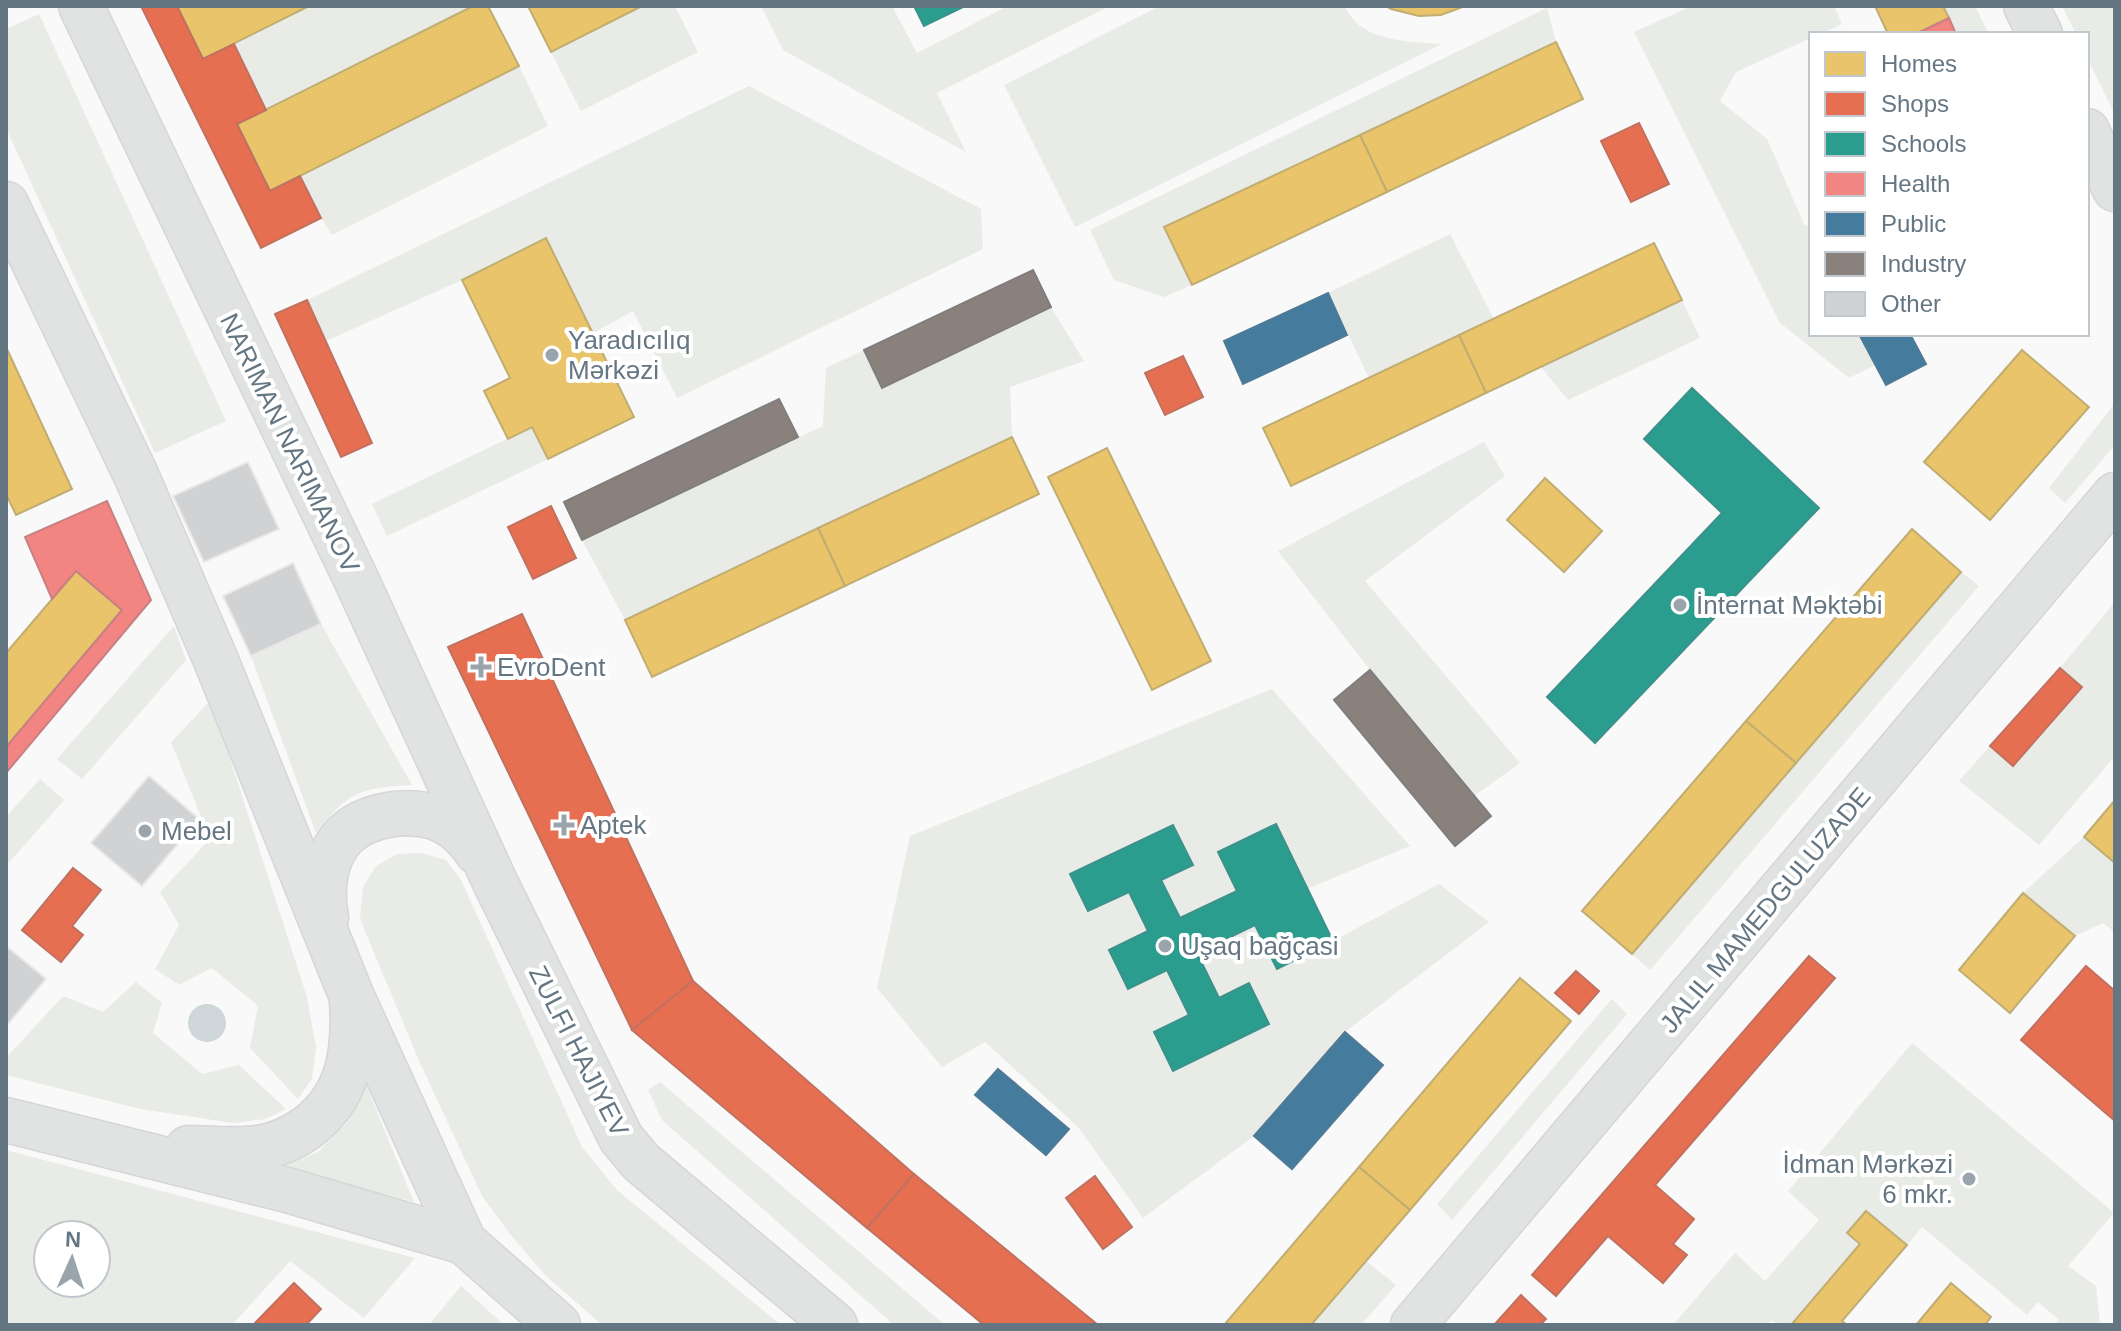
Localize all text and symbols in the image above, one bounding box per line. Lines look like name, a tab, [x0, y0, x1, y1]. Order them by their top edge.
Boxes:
legend	[1809, 32, 2089, 336]
text: Homes	[1881, 50, 1957, 77]
text: Shops	[1881, 90, 1949, 117]
text: Schools	[1881, 130, 1966, 157]
text: Health	[1881, 170, 1950, 197]
text: Public	[1881, 210, 1946, 237]
text: Industry	[1881, 250, 1966, 277]
text: Other	[1881, 290, 1941, 317]
street label: NARIMAN NARIMANOV	[214, 309, 366, 578]
place label: Yaradıcılıq Mərkəzi	[568, 325, 690, 385]
marker: Yaradıcılıq Mərkəzi	[543, 346, 561, 364]
place label: İnternat Məktəbi	[1696, 590, 1882, 620]
marker: İnternat Məktəbi	[1671, 596, 1689, 614]
place label: EvroDent	[497, 652, 606, 682]
marker: EvroDent	[472, 658, 490, 676]
street label: JALIL MAMEDGULUZADE	[1654, 781, 1876, 1039]
place label: Aptek	[580, 810, 647, 840]
place label: Mebel	[161, 816, 232, 846]
marker: Aptek	[555, 816, 573, 834]
marker: Mebel	[136, 822, 154, 840]
place label: Uşaq bağçasi	[1181, 931, 1339, 961]
marker: Uşaq bağçasi	[1156, 937, 1174, 955]
street label: ZULFI HAJIYEV	[523, 961, 635, 1142]
place label: İdman Mәrkәzi 6 mkr.	[1783, 1149, 1953, 1209]
marker: İdman Mәrkәzi 6 mkr.	[1960, 1170, 1978, 1188]
north arrow	[32, 1219, 112, 1299]
text: N	[64, 1227, 82, 1252]

